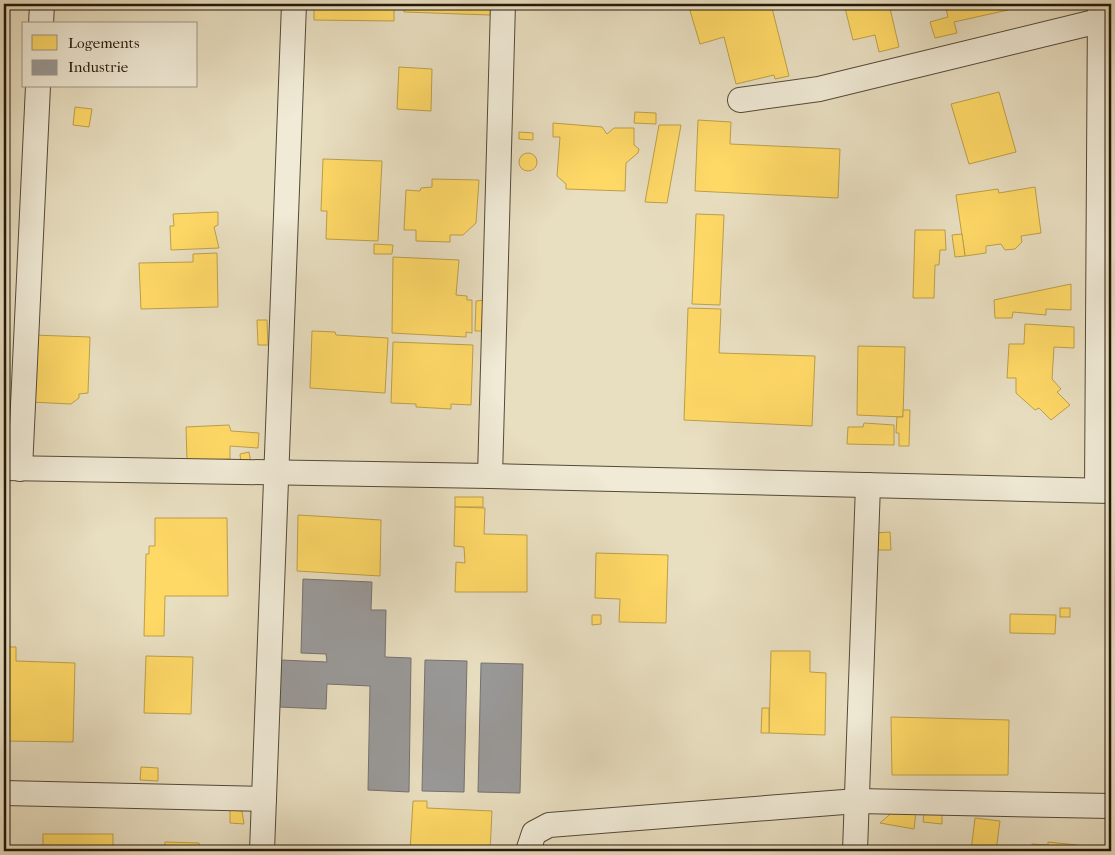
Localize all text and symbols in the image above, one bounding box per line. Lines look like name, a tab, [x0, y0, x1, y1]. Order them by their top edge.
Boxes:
legend	[22, 22, 198, 88]
text: Logements	[68, 34, 140, 52]
text: Industrie	[68, 58, 129, 76]

